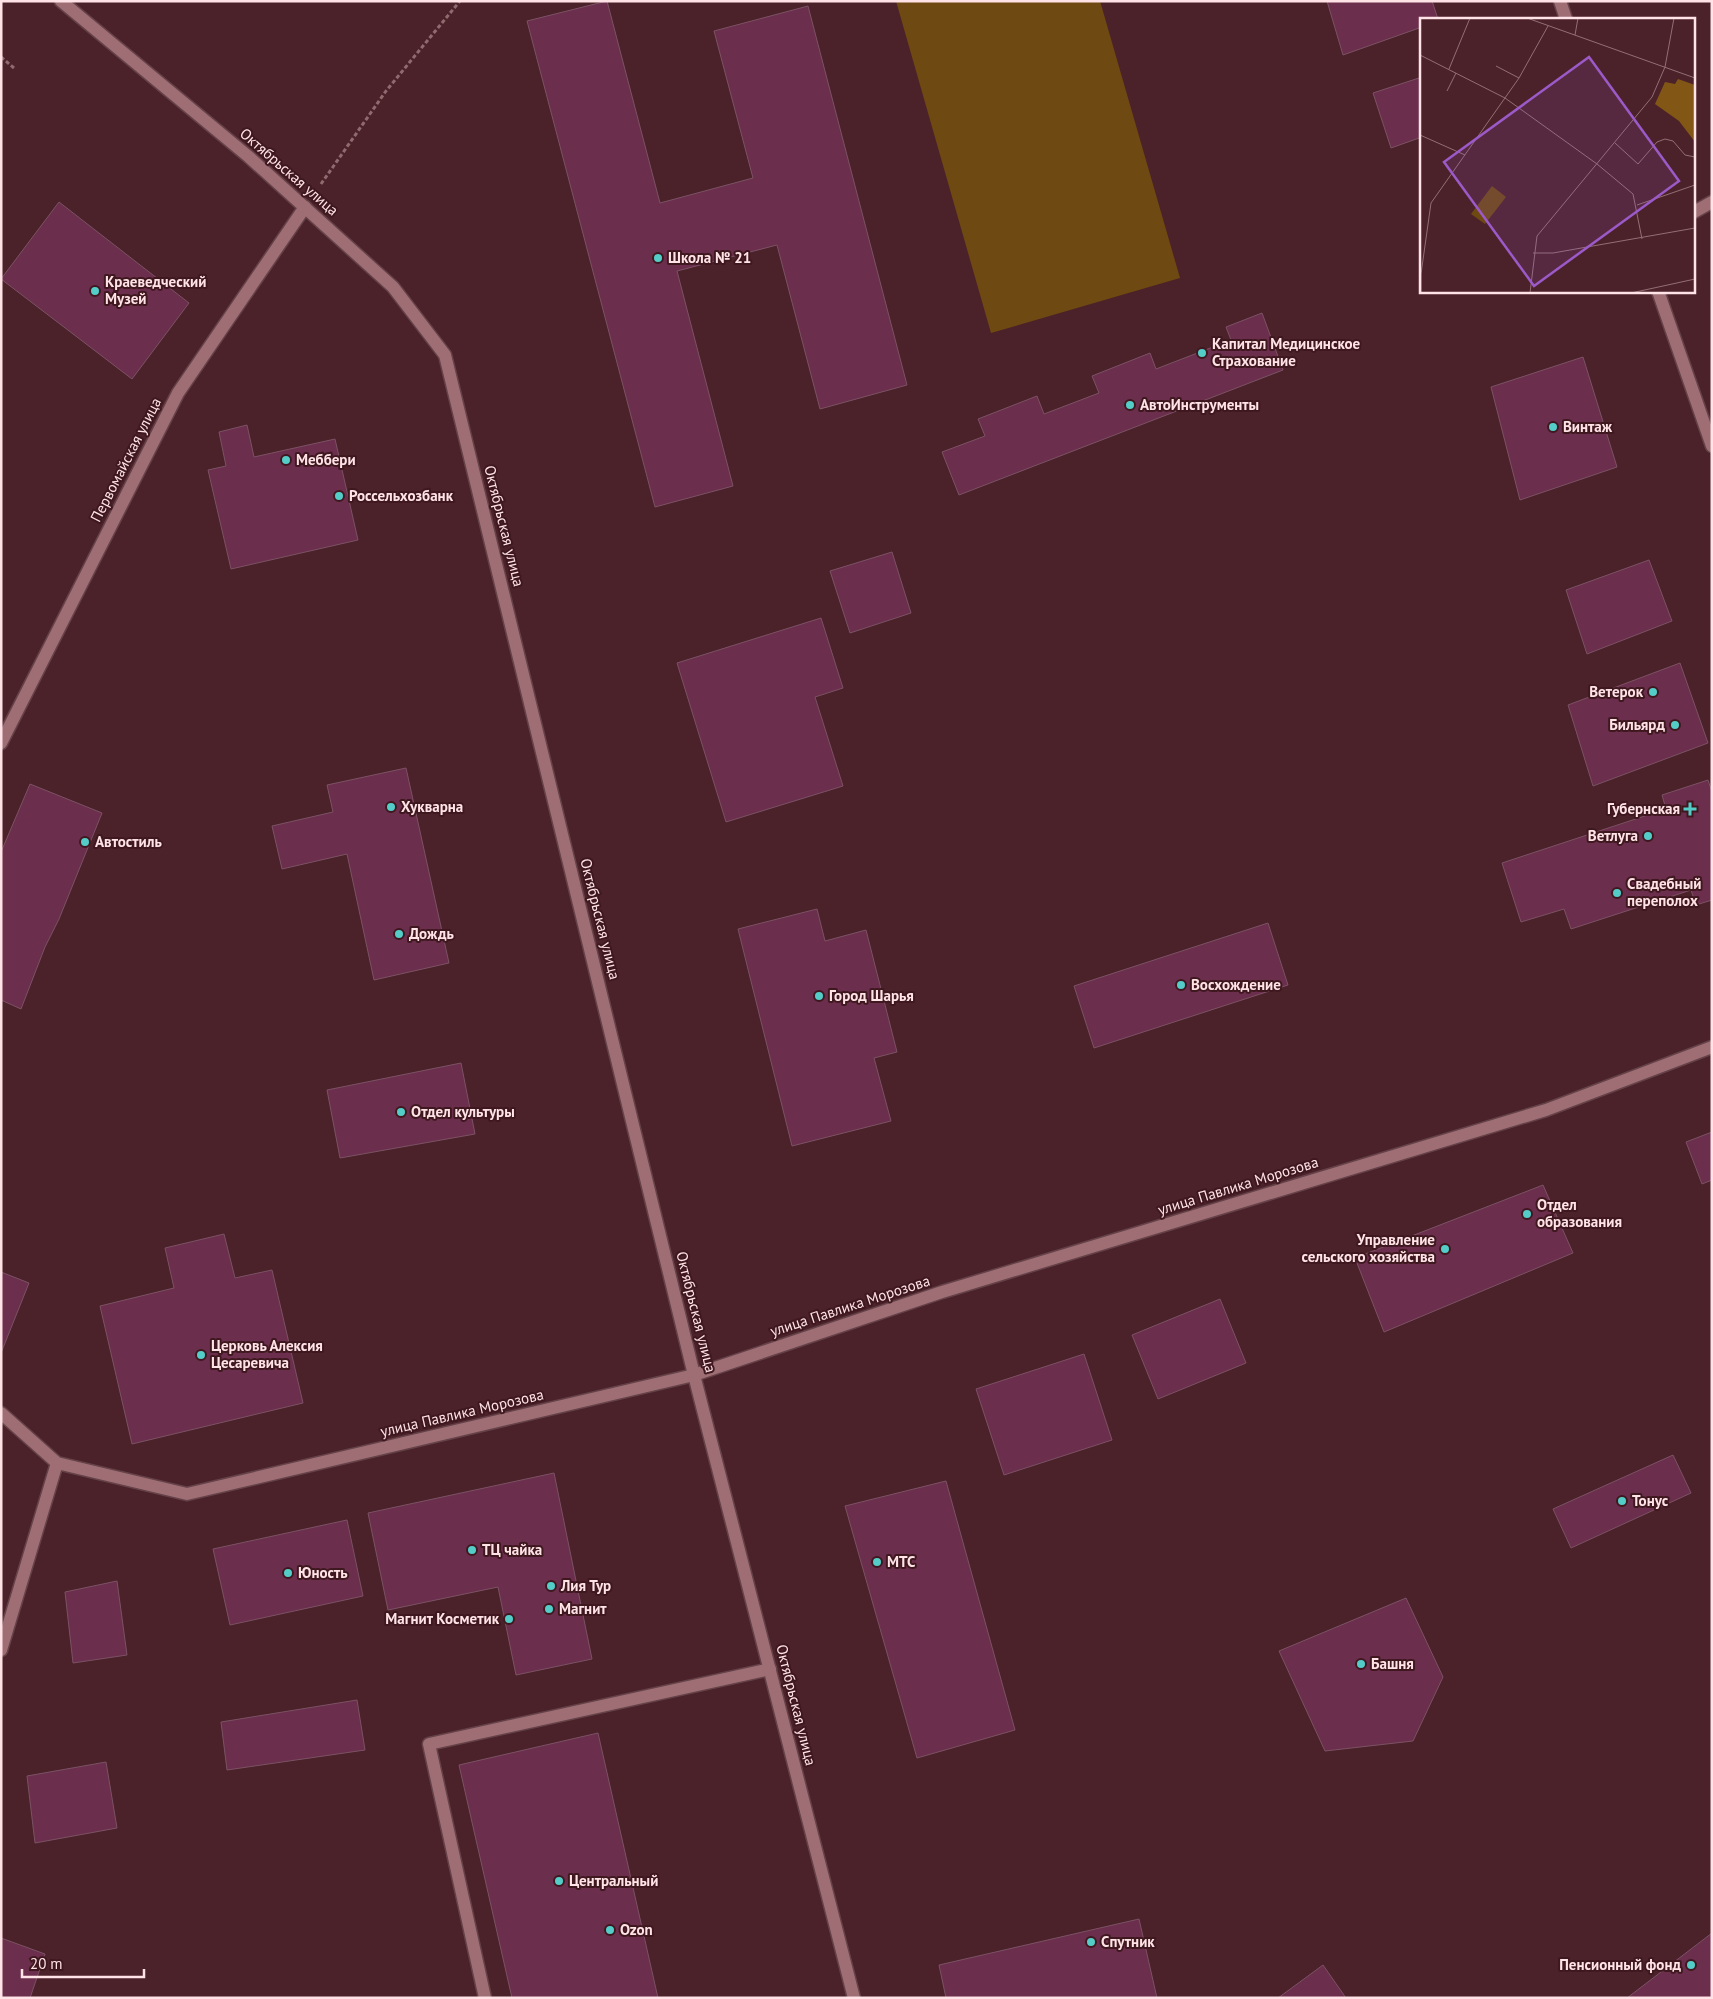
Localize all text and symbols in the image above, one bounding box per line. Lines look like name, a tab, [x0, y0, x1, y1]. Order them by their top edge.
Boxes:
inset map	[1420, 18, 1696, 292]
street label: Октябрьская улица	[236, 124, 342, 220]
place label: Школа № 21	[668, 248, 751, 267]
marker: Школа № 21	[652, 252, 664, 264]
place label: Краеведческий Музей	[105, 272, 206, 308]
marker: Краеведческий Музей	[89, 285, 101, 297]
place label: Капитал Медицинское Страхование	[1212, 334, 1361, 370]
marker: Капитал Медицинское Страхование	[1196, 347, 1208, 359]
street label: Первомайская улица	[86, 394, 165, 525]
place label: АвтоИнструменты	[1140, 395, 1259, 414]
marker: АвтоИнструменты	[1124, 399, 1136, 411]
place label: Винтаж	[1563, 417, 1613, 436]
marker: Винтаж	[1547, 421, 1559, 433]
place label: Меббери	[296, 450, 356, 469]
marker: Меббери	[280, 454, 292, 466]
street label: Октябрьская улица	[480, 463, 529, 588]
place label: Россельхозбанк	[349, 486, 454, 505]
marker: Россельхозбанк	[333, 490, 345, 502]
place label: Ветерок	[1589, 682, 1644, 701]
marker: Ветерок	[1647, 686, 1659, 698]
place label: Бильярд	[1609, 715, 1665, 734]
marker: Бильярд	[1669, 719, 1681, 731]
place label: Хукварна	[401, 797, 463, 816]
place label: Губернская	[1607, 799, 1680, 818]
marker: Хукварна	[385, 801, 397, 813]
marker: Губернская	[1684, 803, 1696, 815]
place label: Ветлуга	[1588, 826, 1638, 845]
marker: Ветлуга	[1642, 830, 1654, 842]
place label: Автостиль	[95, 832, 162, 851]
marker: Автостиль	[79, 836, 91, 848]
street label: Октябрьская улица	[576, 856, 625, 981]
place label: Свадебный переполох	[1627, 874, 1701, 910]
marker: Свадебный переполох	[1611, 887, 1623, 899]
place label: Дождь	[409, 924, 454, 943]
marker: Дождь	[393, 928, 405, 940]
place label: Восхождение	[1191, 975, 1281, 994]
marker: Восхождение	[1175, 979, 1187, 991]
place label: Город Шарья	[829, 986, 914, 1005]
marker: Город Шарья	[813, 990, 825, 1002]
place label: Отдел культуры	[411, 1102, 515, 1121]
marker: Отдел культуры	[395, 1106, 407, 1118]
street label: улица Павлика Морозова	[1155, 1152, 1320, 1219]
place label: Отдел образования	[1537, 1195, 1622, 1231]
marker: Отдел образования	[1521, 1208, 1533, 1220]
place label: Управление сельского хозяйства	[1302, 1230, 1435, 1266]
marker: Управление сельского хозяйства	[1439, 1243, 1451, 1255]
street label: Октябрьская улица	[672, 1249, 721, 1374]
street label: улица Павлика Морозова	[768, 1271, 932, 1340]
place label: Церковь Алексия Цесаревича	[211, 1336, 323, 1372]
marker: Церковь Алексия Цесаревича	[195, 1349, 207, 1361]
street label: улица Павлика Морозова	[378, 1384, 545, 1441]
place label: Тонус	[1632, 1491, 1669, 1510]
marker: Тонус	[1616, 1495, 1628, 1507]
place label: ТЦ чайка	[482, 1540, 542, 1559]
marker: ТЦ чайка	[466, 1544, 478, 1556]
place label: МТС	[887, 1552, 916, 1571]
marker: МТС	[871, 1556, 883, 1568]
place label: Юность	[298, 1563, 348, 1582]
marker: Юность	[282, 1567, 294, 1579]
place label: Лия Тур	[560, 1576, 611, 1595]
marker: Лия Тур	[545, 1580, 557, 1592]
place label: Магнит	[559, 1599, 607, 1618]
marker: Магнит	[543, 1603, 555, 1615]
place label: Магнит Косметик	[385, 1609, 500, 1628]
marker: Магнит Косметик	[503, 1613, 515, 1625]
street label: Октябрьская улица	[772, 1642, 821, 1767]
place label: Башня	[1371, 1654, 1414, 1673]
marker: Башня	[1355, 1658, 1367, 1670]
place label: Центральный	[569, 1871, 658, 1890]
marker: Центральный	[553, 1875, 565, 1887]
place label: Ozon	[620, 1920, 653, 1939]
marker: Ozon	[604, 1924, 616, 1936]
place label: Спутник	[1101, 1932, 1155, 1951]
marker: Спутник	[1085, 1936, 1097, 1948]
scale bar	[22, 1946, 145, 1978]
text: 20 m	[30, 1954, 63, 1973]
place label: Пенсионный фонд	[1559, 1955, 1681, 1974]
marker: Пенсионный фонд	[1685, 1959, 1697, 1971]

